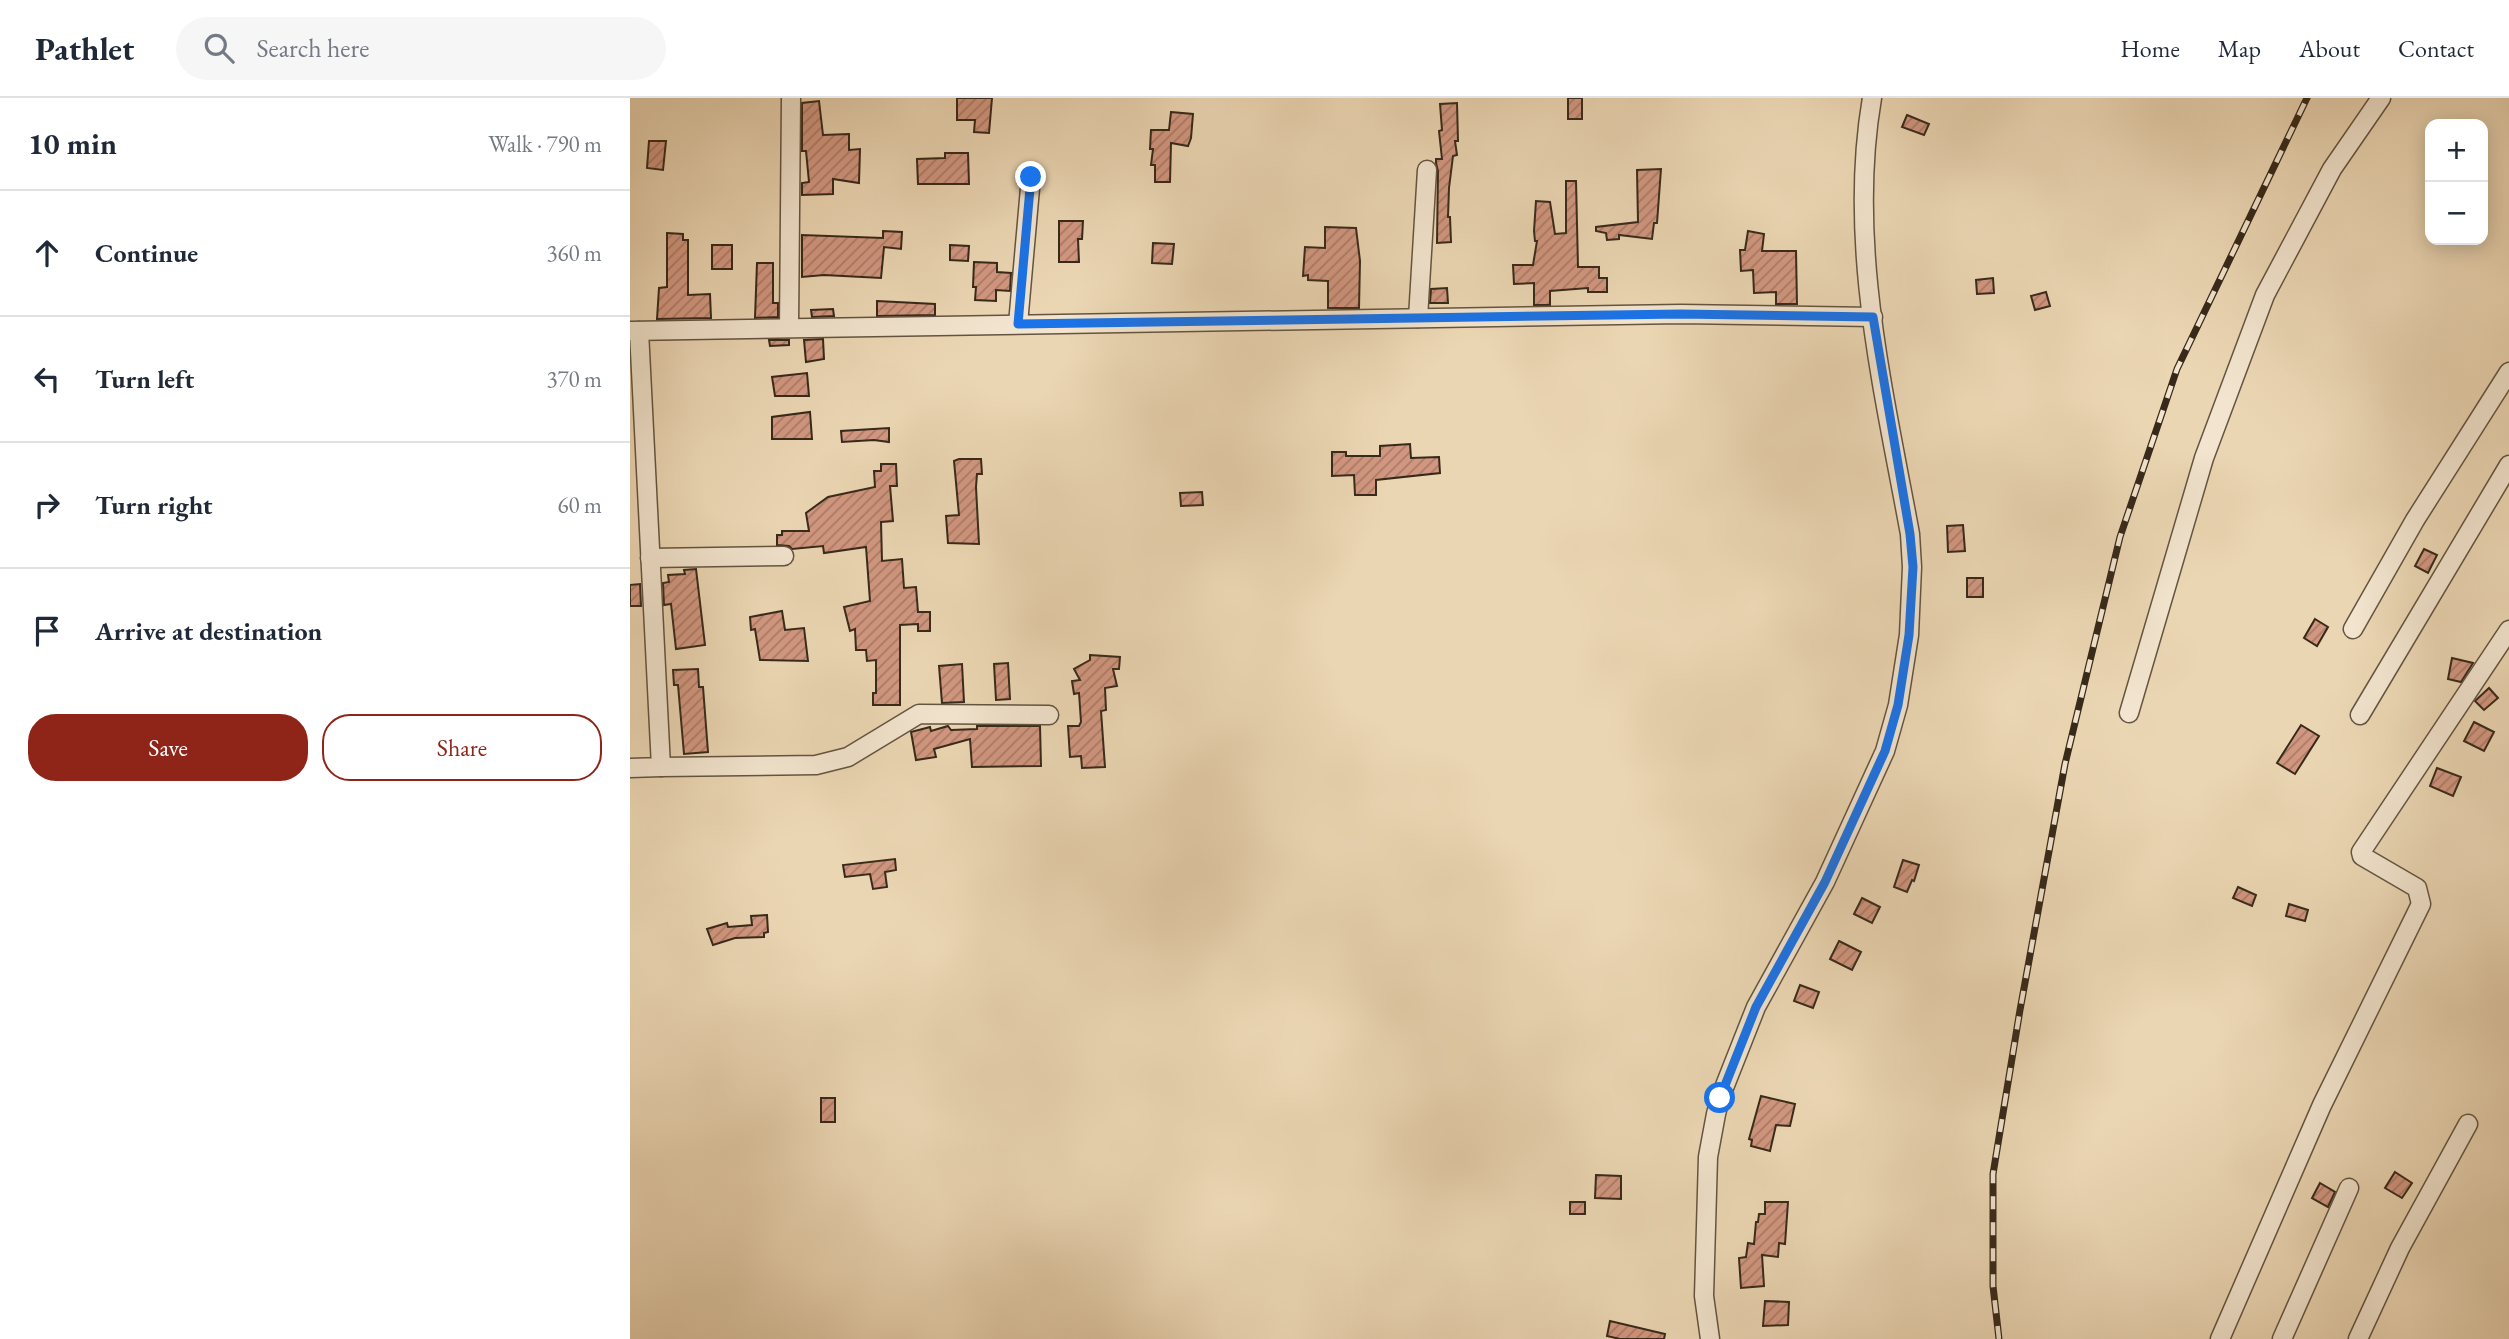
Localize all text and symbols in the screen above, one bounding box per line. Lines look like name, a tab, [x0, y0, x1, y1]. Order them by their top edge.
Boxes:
search box	[176, 17, 666, 80]
text: Pathlet	[35, 27, 134, 70]
icon: search	[200, 29, 238, 67]
text: Search here	[256, 31, 369, 65]
text: Home	[2120, 33, 2180, 64]
text: Map	[2218, 33, 2261, 64]
text: About	[2299, 33, 2360, 64]
text: Contact	[2398, 33, 2474, 64]
map controls	[2425, 119, 2488, 245]
button: +	[2425, 119, 2488, 182]
text: 10 min	[28, 124, 117, 163]
text: Walk · 790 m	[488, 129, 602, 159]
route end	[1015, 161, 1046, 192]
button: −	[2425, 182, 2488, 245]
icon: ahead	[28, 234, 66, 272]
text: Continue	[95, 236, 198, 270]
text: 360 m	[546, 238, 602, 268]
icon: left	[28, 360, 66, 398]
text: Turn left	[95, 362, 194, 396]
text: 370 m	[546, 364, 602, 394]
icon: right	[28, 486, 66, 524]
text: Turn right	[95, 488, 213, 522]
text: 60 m	[557, 490, 602, 520]
icon: arrive	[28, 612, 66, 650]
text: Arrive at destination	[95, 614, 322, 648]
button: Save	[28, 714, 308, 781]
button: Share	[322, 714, 602, 781]
route start	[1704, 1082, 1735, 1113]

